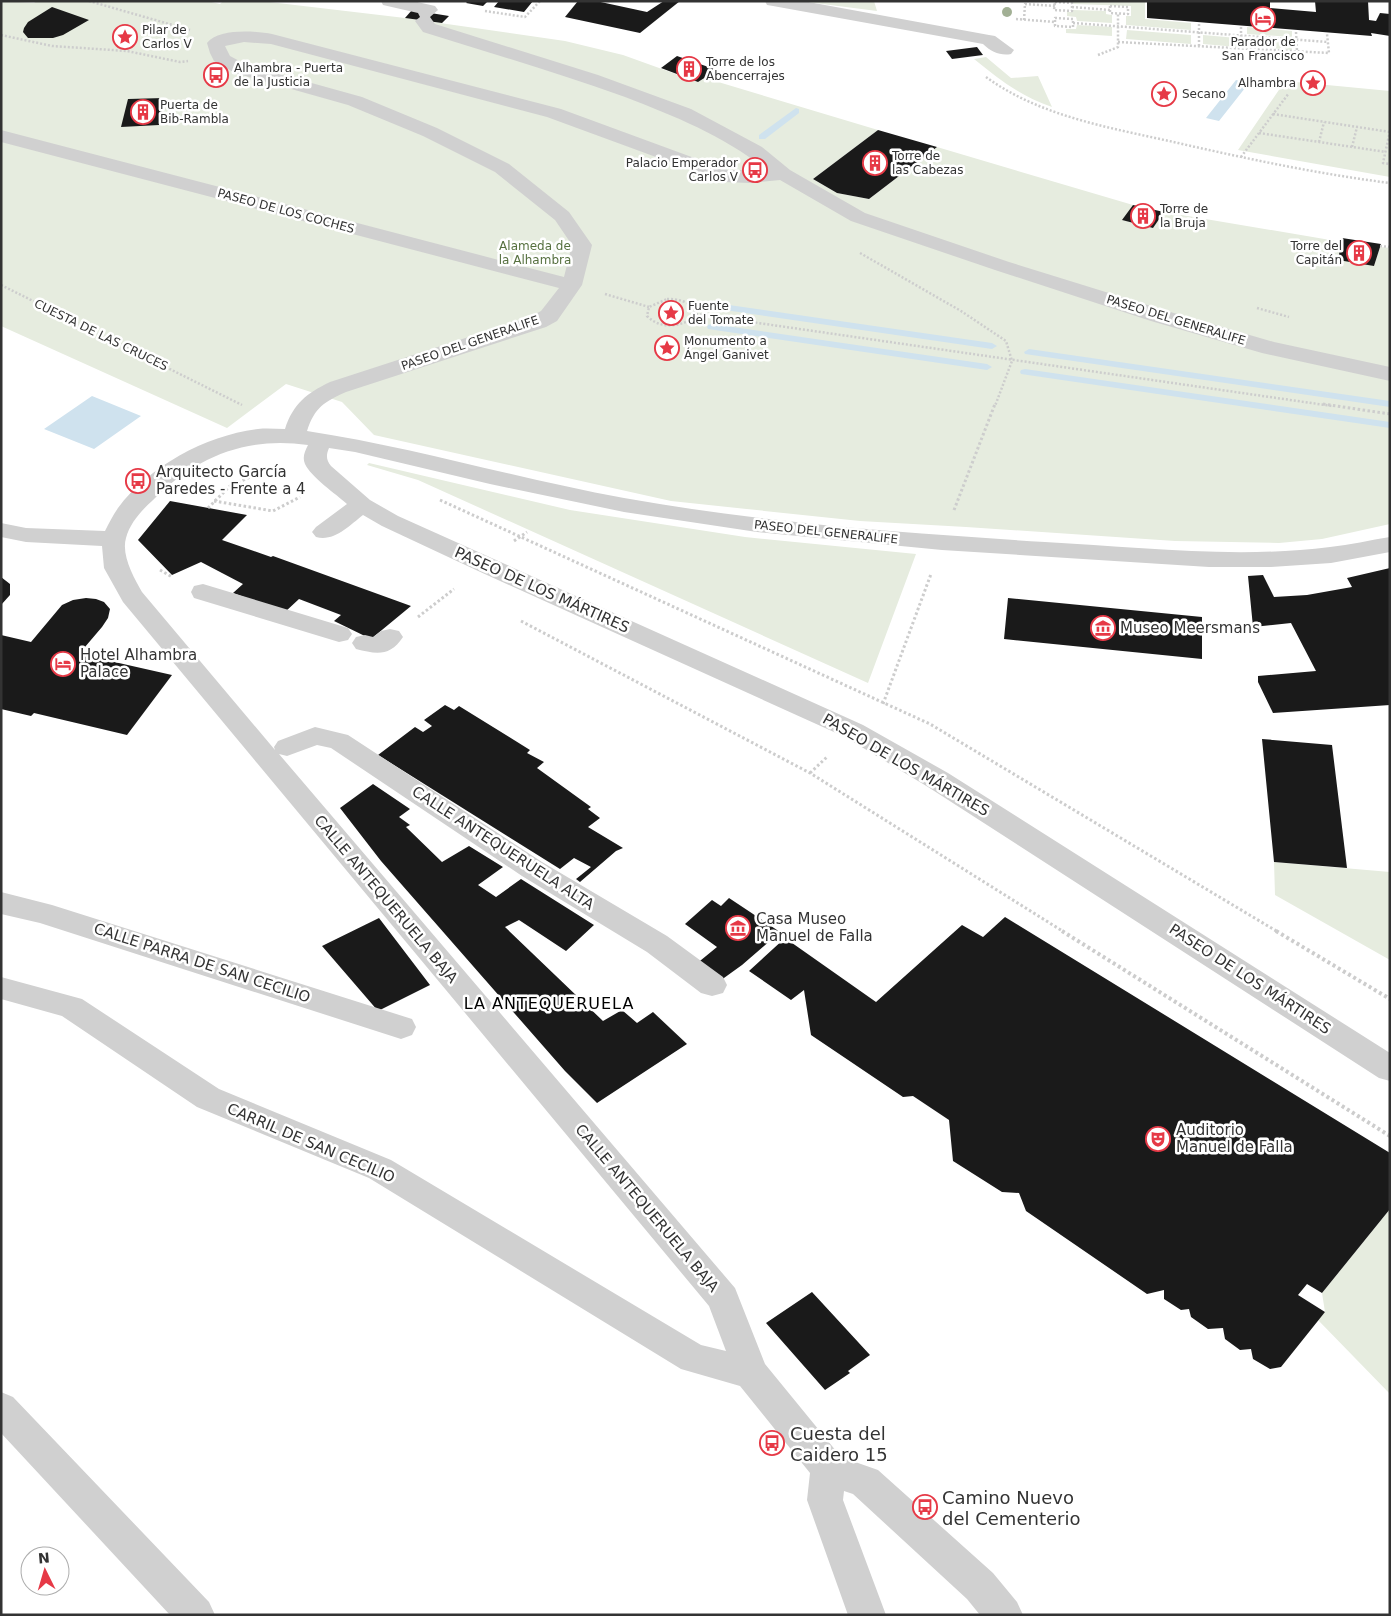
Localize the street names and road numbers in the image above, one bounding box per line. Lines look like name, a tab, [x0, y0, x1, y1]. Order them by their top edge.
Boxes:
street label: PASEO DE LOS COCHES	[216, 186, 356, 236]
street label: PASEO DEL GENERALIFE	[1105, 292, 1247, 348]
street label: CUESTA DE LAS CRUCES	[32, 296, 170, 374]
street label: PASEO DEL GENERALIFE	[399, 313, 541, 373]
street label: PASEO DEL GENERALIFE	[753, 517, 899, 547]
street label: PASEO DE LOS MÁRTIRES	[452, 542, 632, 637]
street label: PASEO DE LOS MÁRTIRES	[820, 709, 993, 820]
street label: CALLE ANTEQUERUELA ALTA	[409, 782, 598, 914]
street label: CALLE ANTEQUERUELA BAJA	[310, 811, 462, 987]
street label: CALLE PARRA DE SAN CECILIO	[91, 919, 313, 1007]
street label: PASEO DE LOS MÁRTIRES	[1166, 919, 1335, 1038]
street label: CARRIL DE SAN CECILIO	[224, 1099, 398, 1187]
street label: CALLE ANTEQUERUELA BAJA	[571, 1120, 723, 1296]

